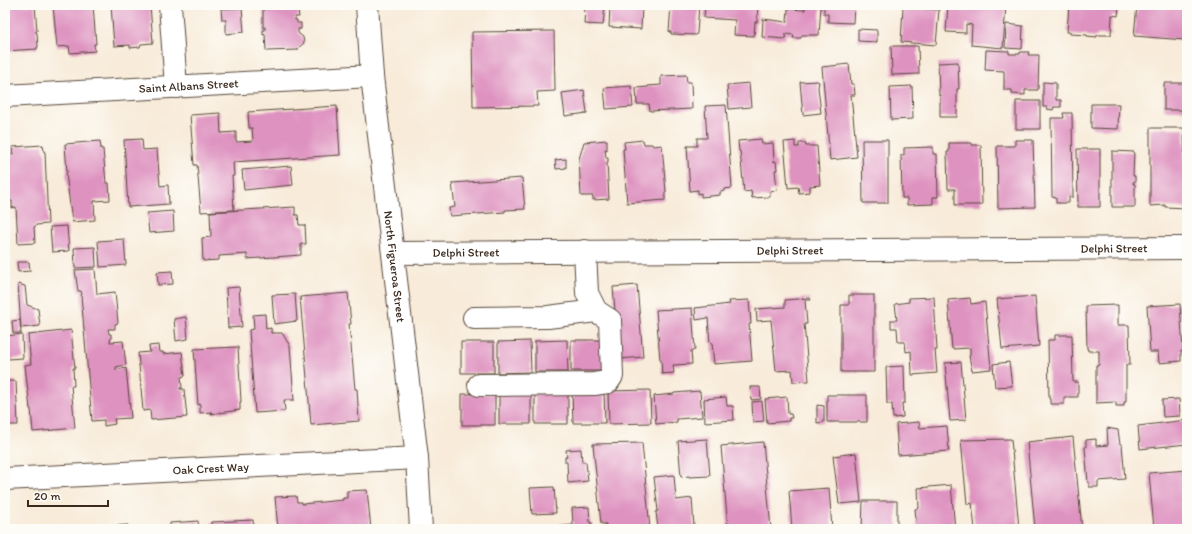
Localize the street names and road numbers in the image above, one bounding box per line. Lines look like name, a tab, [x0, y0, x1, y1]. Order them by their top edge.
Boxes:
street label: Saint Albans Street	[138, 76, 239, 96]
street label: North Figueroa Street	[381, 210, 408, 323]
street label: Delphi Street	[1080, 241, 1148, 256]
street label: Delphi Street	[756, 243, 824, 258]
street label: Delphi Street	[432, 245, 500, 260]
street label: Oak Crest Way	[172, 460, 250, 477]

